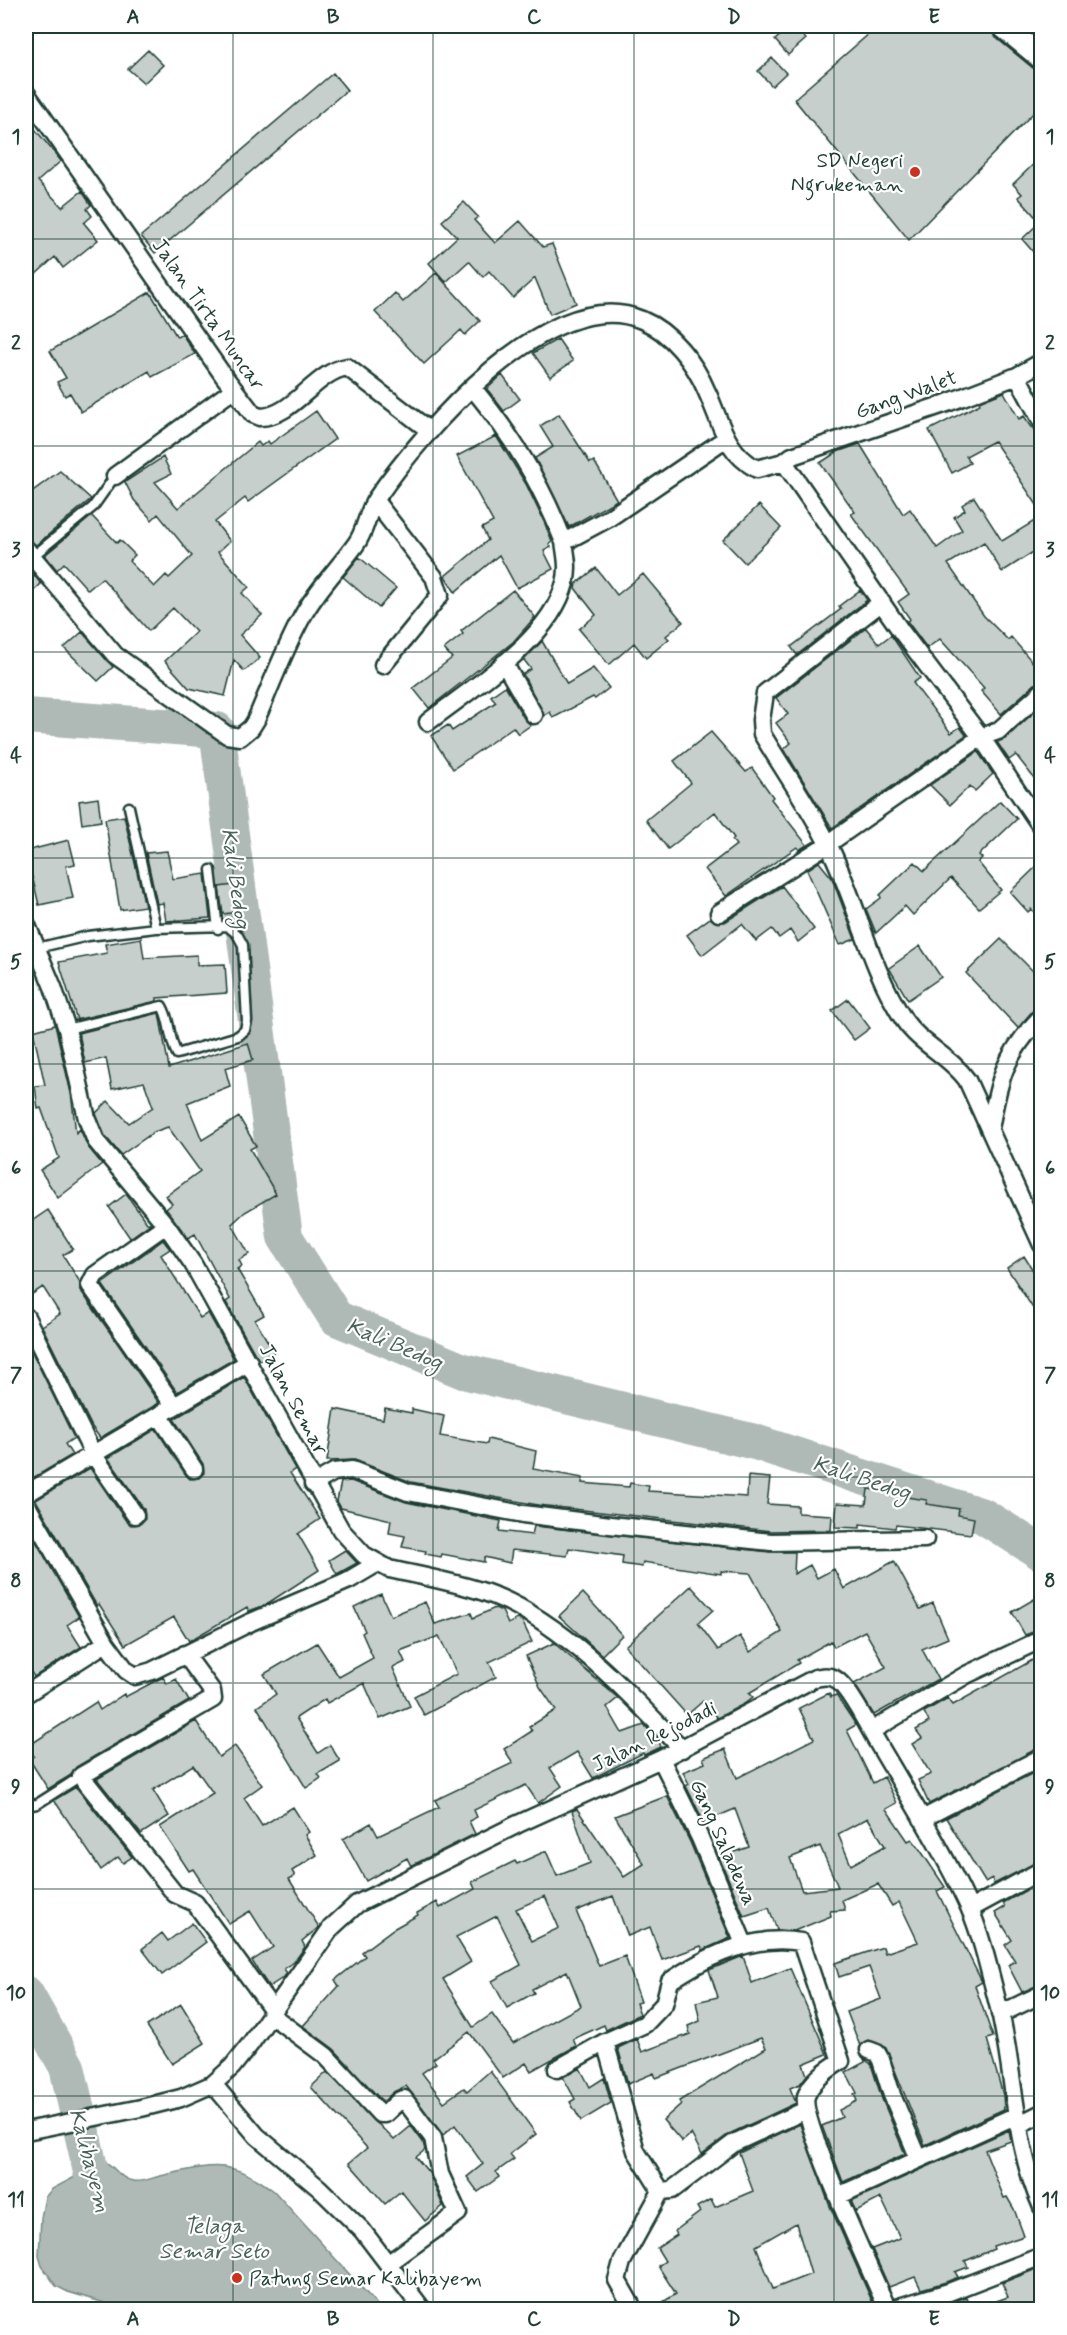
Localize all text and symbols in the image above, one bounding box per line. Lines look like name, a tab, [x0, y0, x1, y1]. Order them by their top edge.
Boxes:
text: A	[126, 4, 140, 31]
text: B	[327, 4, 340, 31]
text: C	[527, 4, 542, 31]
text: D	[727, 4, 741, 31]
text: E	[928, 4, 940, 31]
text: 1	[12, 124, 20, 151]
text: 1	[1046, 124, 1054, 151]
place label: SD Negeri Ngrukeman	[791, 147, 904, 201]
marker: SD Negeri Ngrukeman	[908, 165, 922, 179]
street label: Jalan Tirta Muncar	[145, 233, 271, 397]
text: 2	[11, 330, 21, 357]
text: 2	[1045, 330, 1055, 357]
street label: Gang Walet	[852, 364, 962, 427]
text: 3	[11, 537, 21, 564]
text: 3	[1045, 537, 1055, 564]
text: 4	[10, 743, 22, 770]
text: 4	[1044, 743, 1056, 770]
water label: Kali Bedog	[212, 826, 256, 932]
text: 5	[10, 949, 22, 976]
text: 5	[1044, 949, 1056, 976]
text: 6	[11, 1155, 21, 1182]
text: 6	[1045, 1155, 1055, 1182]
water label: Kali Bedog	[341, 1312, 448, 1380]
street label: Jalan Semar	[252, 1339, 334, 1460]
text: 7	[10, 1362, 22, 1389]
text: 7	[1044, 1362, 1056, 1389]
water label: Kali Bedog	[808, 1450, 915, 1510]
text: 8	[10, 1568, 22, 1595]
text: 8	[1044, 1568, 1056, 1595]
street label: Jalan Rejodadi	[587, 1695, 722, 1779]
text: 9	[11, 1774, 21, 1801]
text: 9	[1045, 1774, 1055, 1801]
street label: Gang Saladewa	[682, 1775, 763, 1910]
text: 10	[6, 1980, 26, 2007]
text: 10	[1040, 1980, 1060, 2007]
water label: Kalibayem	[62, 2105, 116, 2216]
text: 11	[7, 2187, 25, 2214]
text: 11	[1041, 2187, 1059, 2214]
water label: Telaga Semar Seto	[159, 2213, 270, 2266]
place label: Patung Semar Kalibayem	[249, 2265, 482, 2295]
marker: Patung Semar Kalibayem	[230, 2271, 244, 2285]
text: A	[126, 2306, 140, 2333]
text: B	[327, 2306, 340, 2333]
text: C	[527, 2306, 542, 2333]
text: D	[727, 2306, 741, 2333]
text: E	[928, 2306, 940, 2333]

